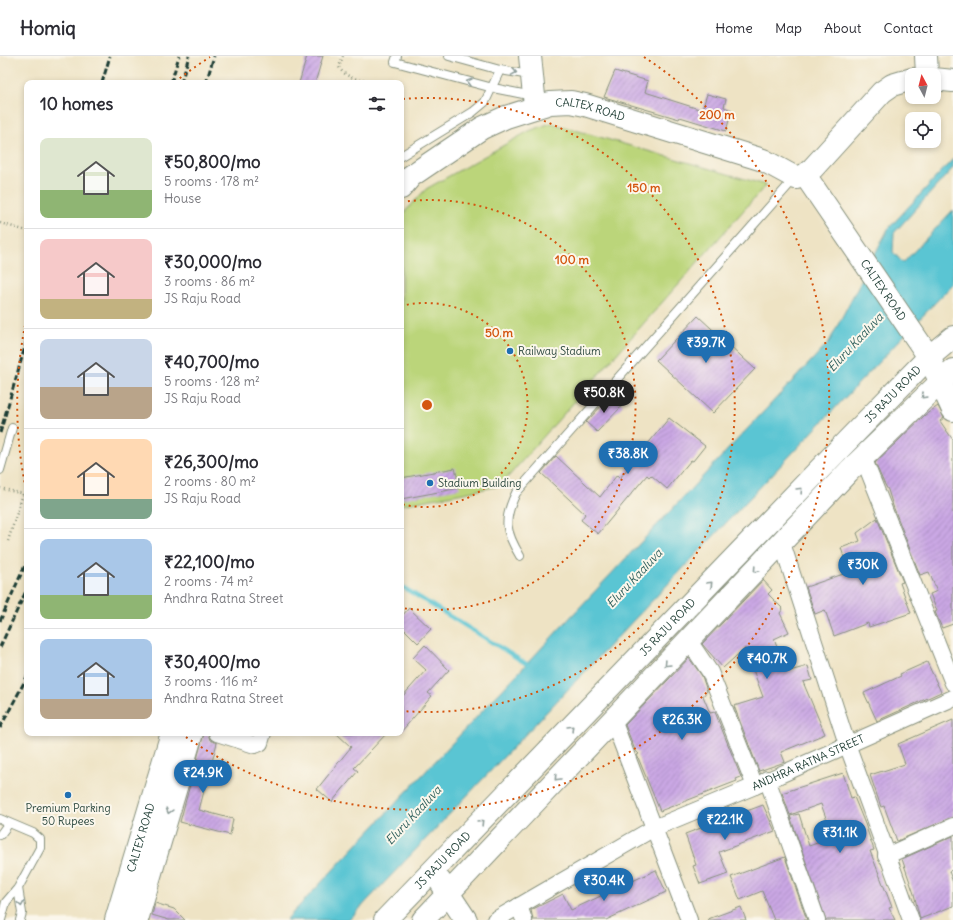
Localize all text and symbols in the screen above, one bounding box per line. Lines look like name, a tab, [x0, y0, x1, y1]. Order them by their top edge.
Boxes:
text: Homiq	[20, 16, 76, 40]
text: Home	[715, 19, 753, 37]
text: Map	[775, 19, 802, 37]
text: About	[824, 19, 862, 37]
text: Contact	[884, 19, 933, 37]
one-way arrow	[511, 67, 517, 76]
north arrow	[905, 68, 941, 104]
map controls	[905, 68, 941, 148]
one-way arrow	[465, 78, 472, 87]
text: 10 homes	[40, 93, 113, 115]
icon: filters	[366, 93, 388, 115]
street label: CALTEX ROAD	[555, 95, 627, 124]
text: 200 m	[699, 107, 735, 122]
button: locate	[905, 112, 941, 148]
text: ₹50,800/mo	[164, 151, 261, 173]
icon: home	[72, 154, 120, 202]
text: 5 rooms · 178 m²	[164, 173, 259, 190]
text: 150 m	[628, 180, 661, 195]
text: House	[164, 190, 201, 207]
text: ₹30,000/mo	[164, 251, 262, 273]
text: 100 m	[555, 252, 589, 267]
icon: home	[72, 255, 120, 303]
street label: CALTEX ROAD	[857, 256, 909, 323]
text: 3 rooms · 86 m²	[164, 273, 255, 290]
text: JS Raju Road	[164, 290, 241, 307]
water label: Eluru Kaaluva	[824, 309, 887, 374]
text: 50 m	[485, 325, 514, 340]
pin: ₹39.7K	[673, 330, 739, 364]
text: ₹39.7K	[686, 334, 726, 351]
place label: Railway Stadium	[518, 344, 601, 358]
marker: Railway Stadium	[505, 346, 515, 356]
text: ₹40,700/mo	[164, 351, 259, 373]
icon: home	[72, 355, 120, 403]
street label: JS RAJU ROAD	[862, 362, 924, 426]
text: 5 rooms · 128 m²	[164, 373, 260, 390]
pin: ₹50.8K	[571, 380, 637, 414]
text: ₹50.8K	[583, 384, 625, 401]
text: JS Raju Road	[164, 390, 241, 407]
one-way arrow	[922, 391, 929, 399]
centre of rings	[420, 398, 434, 412]
pin: ₹38.8K	[595, 441, 661, 475]
text: ₹38.8K	[608, 445, 648, 462]
text: ₹26,300/mo	[164, 451, 259, 473]
icon: home	[72, 455, 120, 503]
text: 2 rooms · 80 m²	[164, 473, 256, 490]
place label: Stadium Building	[438, 476, 522, 490]
marker: Stadium Building	[425, 478, 435, 488]
one-way arrow	[795, 487, 803, 495]
text: JS Raju Road	[164, 490, 241, 507]
water label: Eluru Kaaluva	[603, 545, 666, 610]
text: ₹22,100/mo	[164, 551, 255, 573]
pin: ₹30K	[839, 552, 887, 586]
icon: home	[72, 555, 120, 603]
text: ₹30K	[847, 556, 879, 573]
one-way arrow	[754, 565, 761, 573]
text: 2 rooms · 74 m²	[164, 573, 253, 590]
one-way arrow	[705, 581, 712, 589]
text: Andhra Ratna Street	[164, 590, 283, 607]
street label: JS RAJU ROAD	[637, 595, 699, 659]
pin: ₹40.7K	[734, 646, 800, 680]
text: ₹40.7K	[747, 650, 787, 667]
text: ₹30,400/mo	[164, 651, 260, 673]
icon: home	[72, 655, 120, 703]
one-way arrow	[664, 659, 671, 667]
text: 3 rooms · 116 m²	[164, 673, 258, 690]
text: Andhra Ratna Street	[164, 690, 283, 707]
pin: ₹26.3K	[649, 707, 715, 741]
text: ₹26.3K	[662, 711, 702, 728]
one-way arrow	[566, 725, 574, 733]
street label: ANDHRA RATNA STREET	[750, 731, 866, 793]
pin: ₹24.9K	[170, 760, 236, 794]
text: ₹24.9K	[183, 764, 223, 781]
one-way arrow	[554, 773, 562, 781]
water label: Eluru Kaaluva	[382, 782, 445, 847]
marker: Premium Parking 50 Rupees	[63, 790, 73, 800]
place label: Premium Parking 50 Rupees	[25, 801, 111, 828]
street label: CALTEX ROAD	[124, 801, 158, 874]
one-way arrow	[165, 807, 173, 814]
pin: ₹22.1K	[692, 807, 758, 841]
text: ₹22.1K	[706, 811, 744, 828]
one-way arrow	[476, 819, 483, 827]
pin: ₹31.1K	[807, 820, 873, 854]
text: ₹31.1K	[822, 824, 858, 841]
street label: JS RAJU ROAD	[412, 828, 474, 892]
pin: ₹30.4K	[571, 868, 637, 902]
text: ₹30.4K	[583, 872, 625, 889]
one-way arrow	[16, 901, 24, 907]

